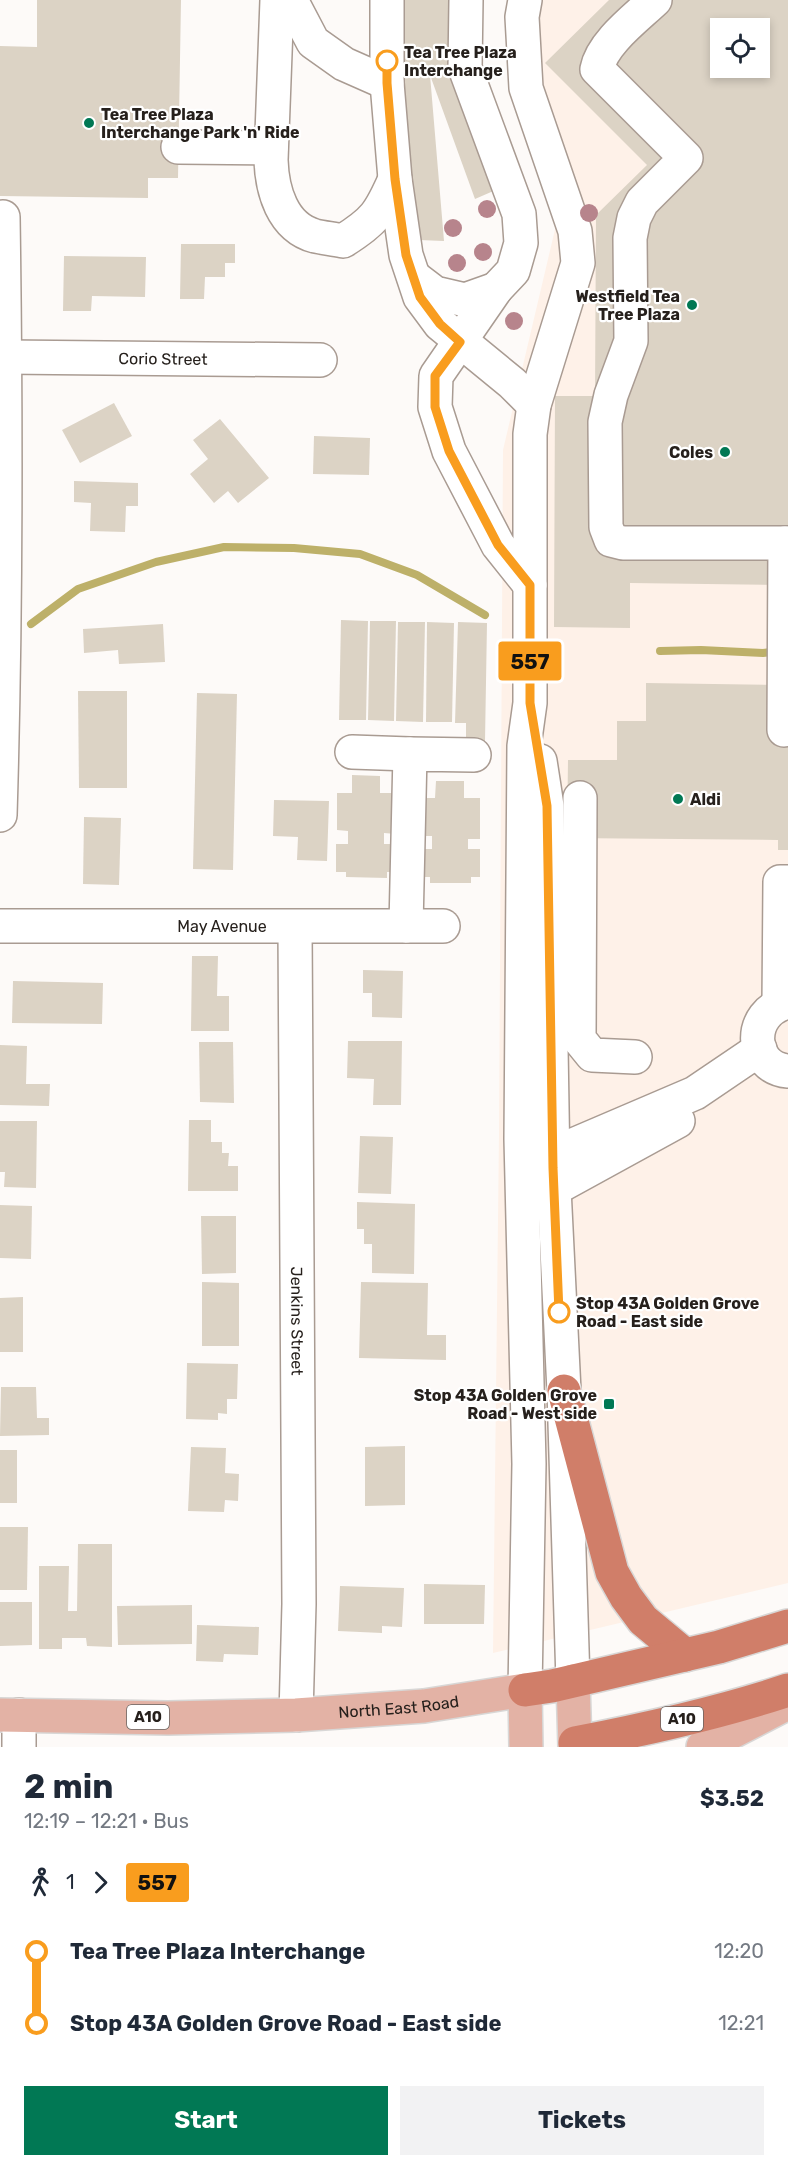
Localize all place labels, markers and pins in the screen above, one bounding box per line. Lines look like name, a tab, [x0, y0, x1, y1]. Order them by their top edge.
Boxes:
place label: Tea Tree Plaza Interchange	[404, 43, 517, 80]
marker: Tea Tree Plaza Interchange	[376, 50, 398, 72]
place label: Tea Tree Plaza Interchange Park 'n' Ride	[101, 105, 300, 142]
marker: Tea Tree Plaza Interchange Park 'n' Ride	[82, 116, 96, 130]
place label: Westfield Tea Tree Plaza	[576, 287, 680, 324]
marker: Westfield Tea Tree Plaza	[685, 298, 699, 312]
place label: Coles	[669, 443, 713, 462]
marker: Coles	[718, 445, 732, 459]
place label: Aldi	[690, 790, 721, 809]
marker: Aldi	[671, 792, 685, 806]
place label: Stop 43A Golden Grove Road - East side	[576, 1294, 759, 1331]
marker: Stop 43A Golden Grove Road - East side	[548, 1301, 570, 1323]
place label: Stop 43A Golden Grove Road - West side	[414, 1386, 597, 1423]
marker: Stop 43A Golden Grove Road - West side	[602, 1397, 616, 1411]

